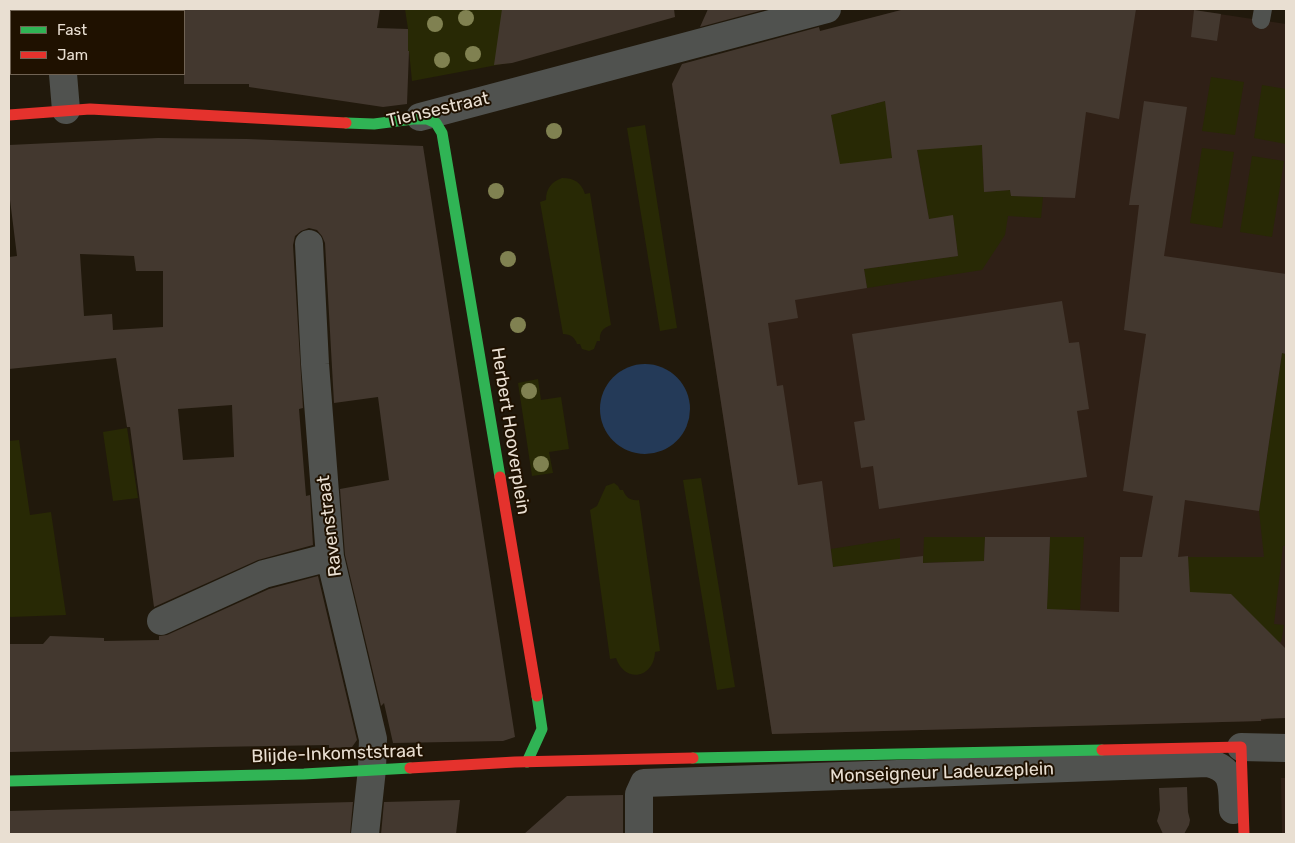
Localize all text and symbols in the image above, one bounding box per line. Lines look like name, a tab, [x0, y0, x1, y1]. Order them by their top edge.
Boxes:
legend	[10, 10, 185, 75]
text: Fast	[57, 21, 87, 39]
text: Jam	[57, 46, 88, 64]
street label: Tiensestraat	[385, 88, 491, 132]
street label: Herbert Hooverplein	[486, 346, 534, 516]
street label: Ravenstraat	[313, 474, 347, 578]
street label: Blijde-Inkomststraat	[251, 740, 423, 768]
street label: Monseigneur Ladeuzeplein	[830, 758, 1054, 788]

